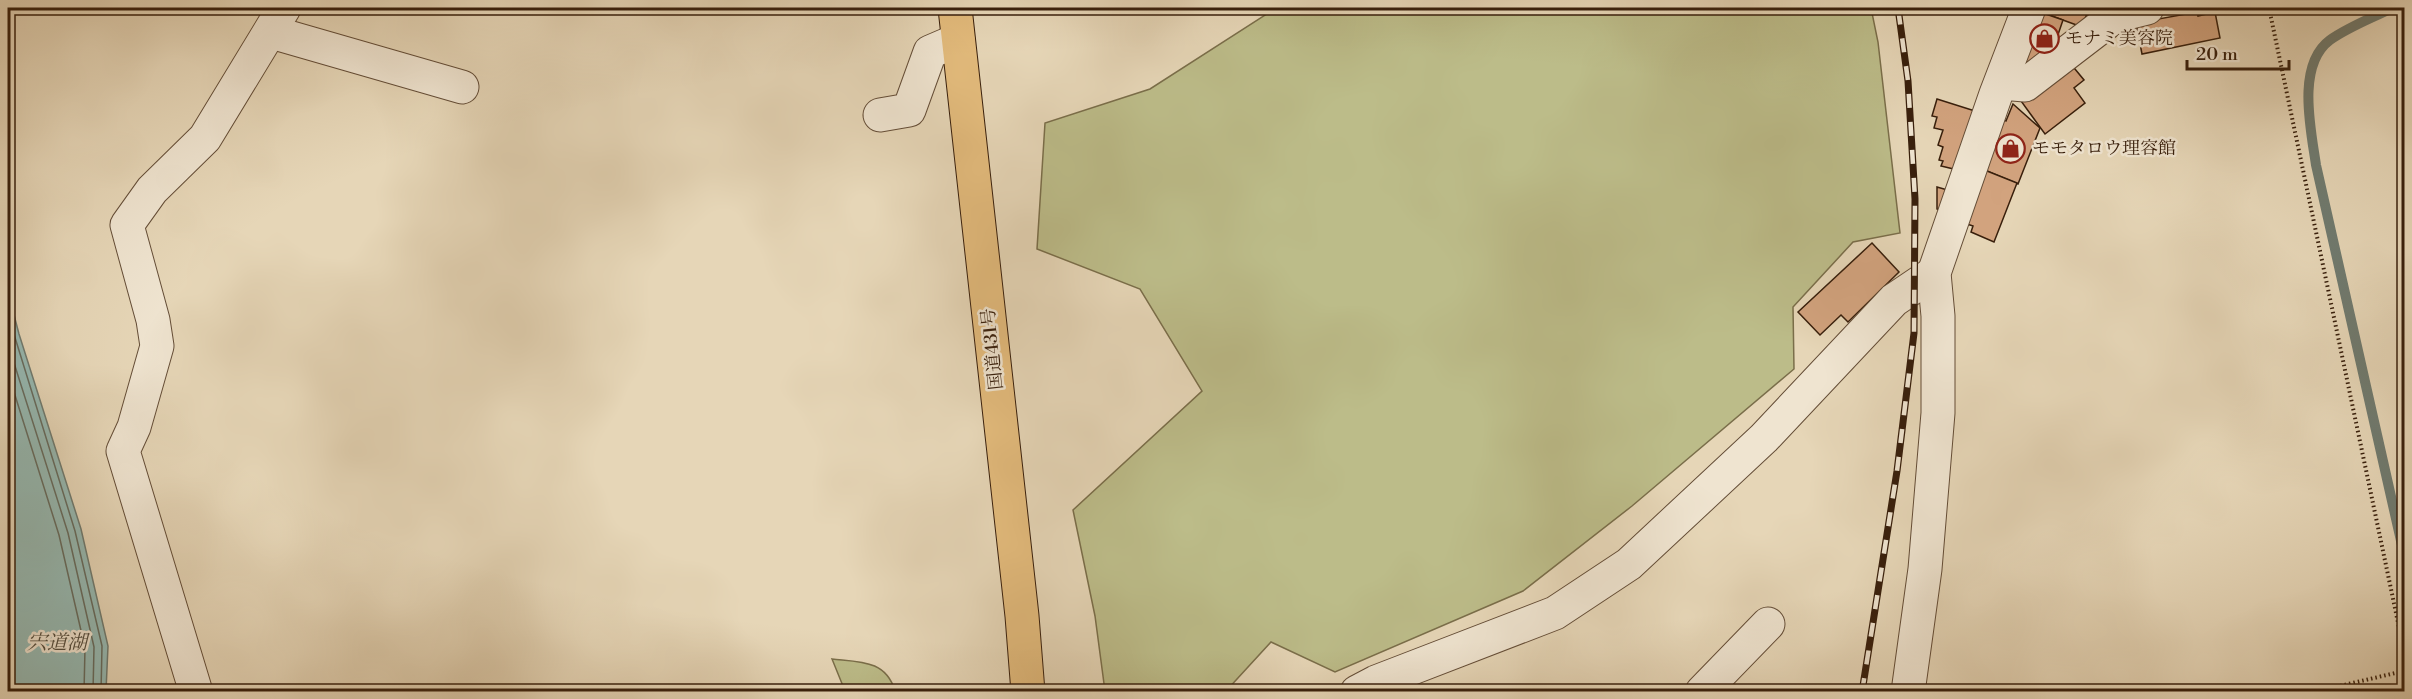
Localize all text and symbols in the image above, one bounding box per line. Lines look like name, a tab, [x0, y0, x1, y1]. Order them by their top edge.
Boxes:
shop icon: モナミ美容院	[2028, 22, 2060, 54]
place label: モナミ美容院	[2065, 27, 2173, 50]
scale bar	[2187, 33, 2289, 71]
text: 20 m	[2196, 43, 2238, 66]
shop icon: モモタロウ理容館	[1995, 132, 2027, 164]
place label: モモタロウ理容館	[2032, 137, 2176, 160]
street label: 国道431号	[977, 307, 1008, 391]
water label: 宍道湖	[27, 631, 90, 656]

